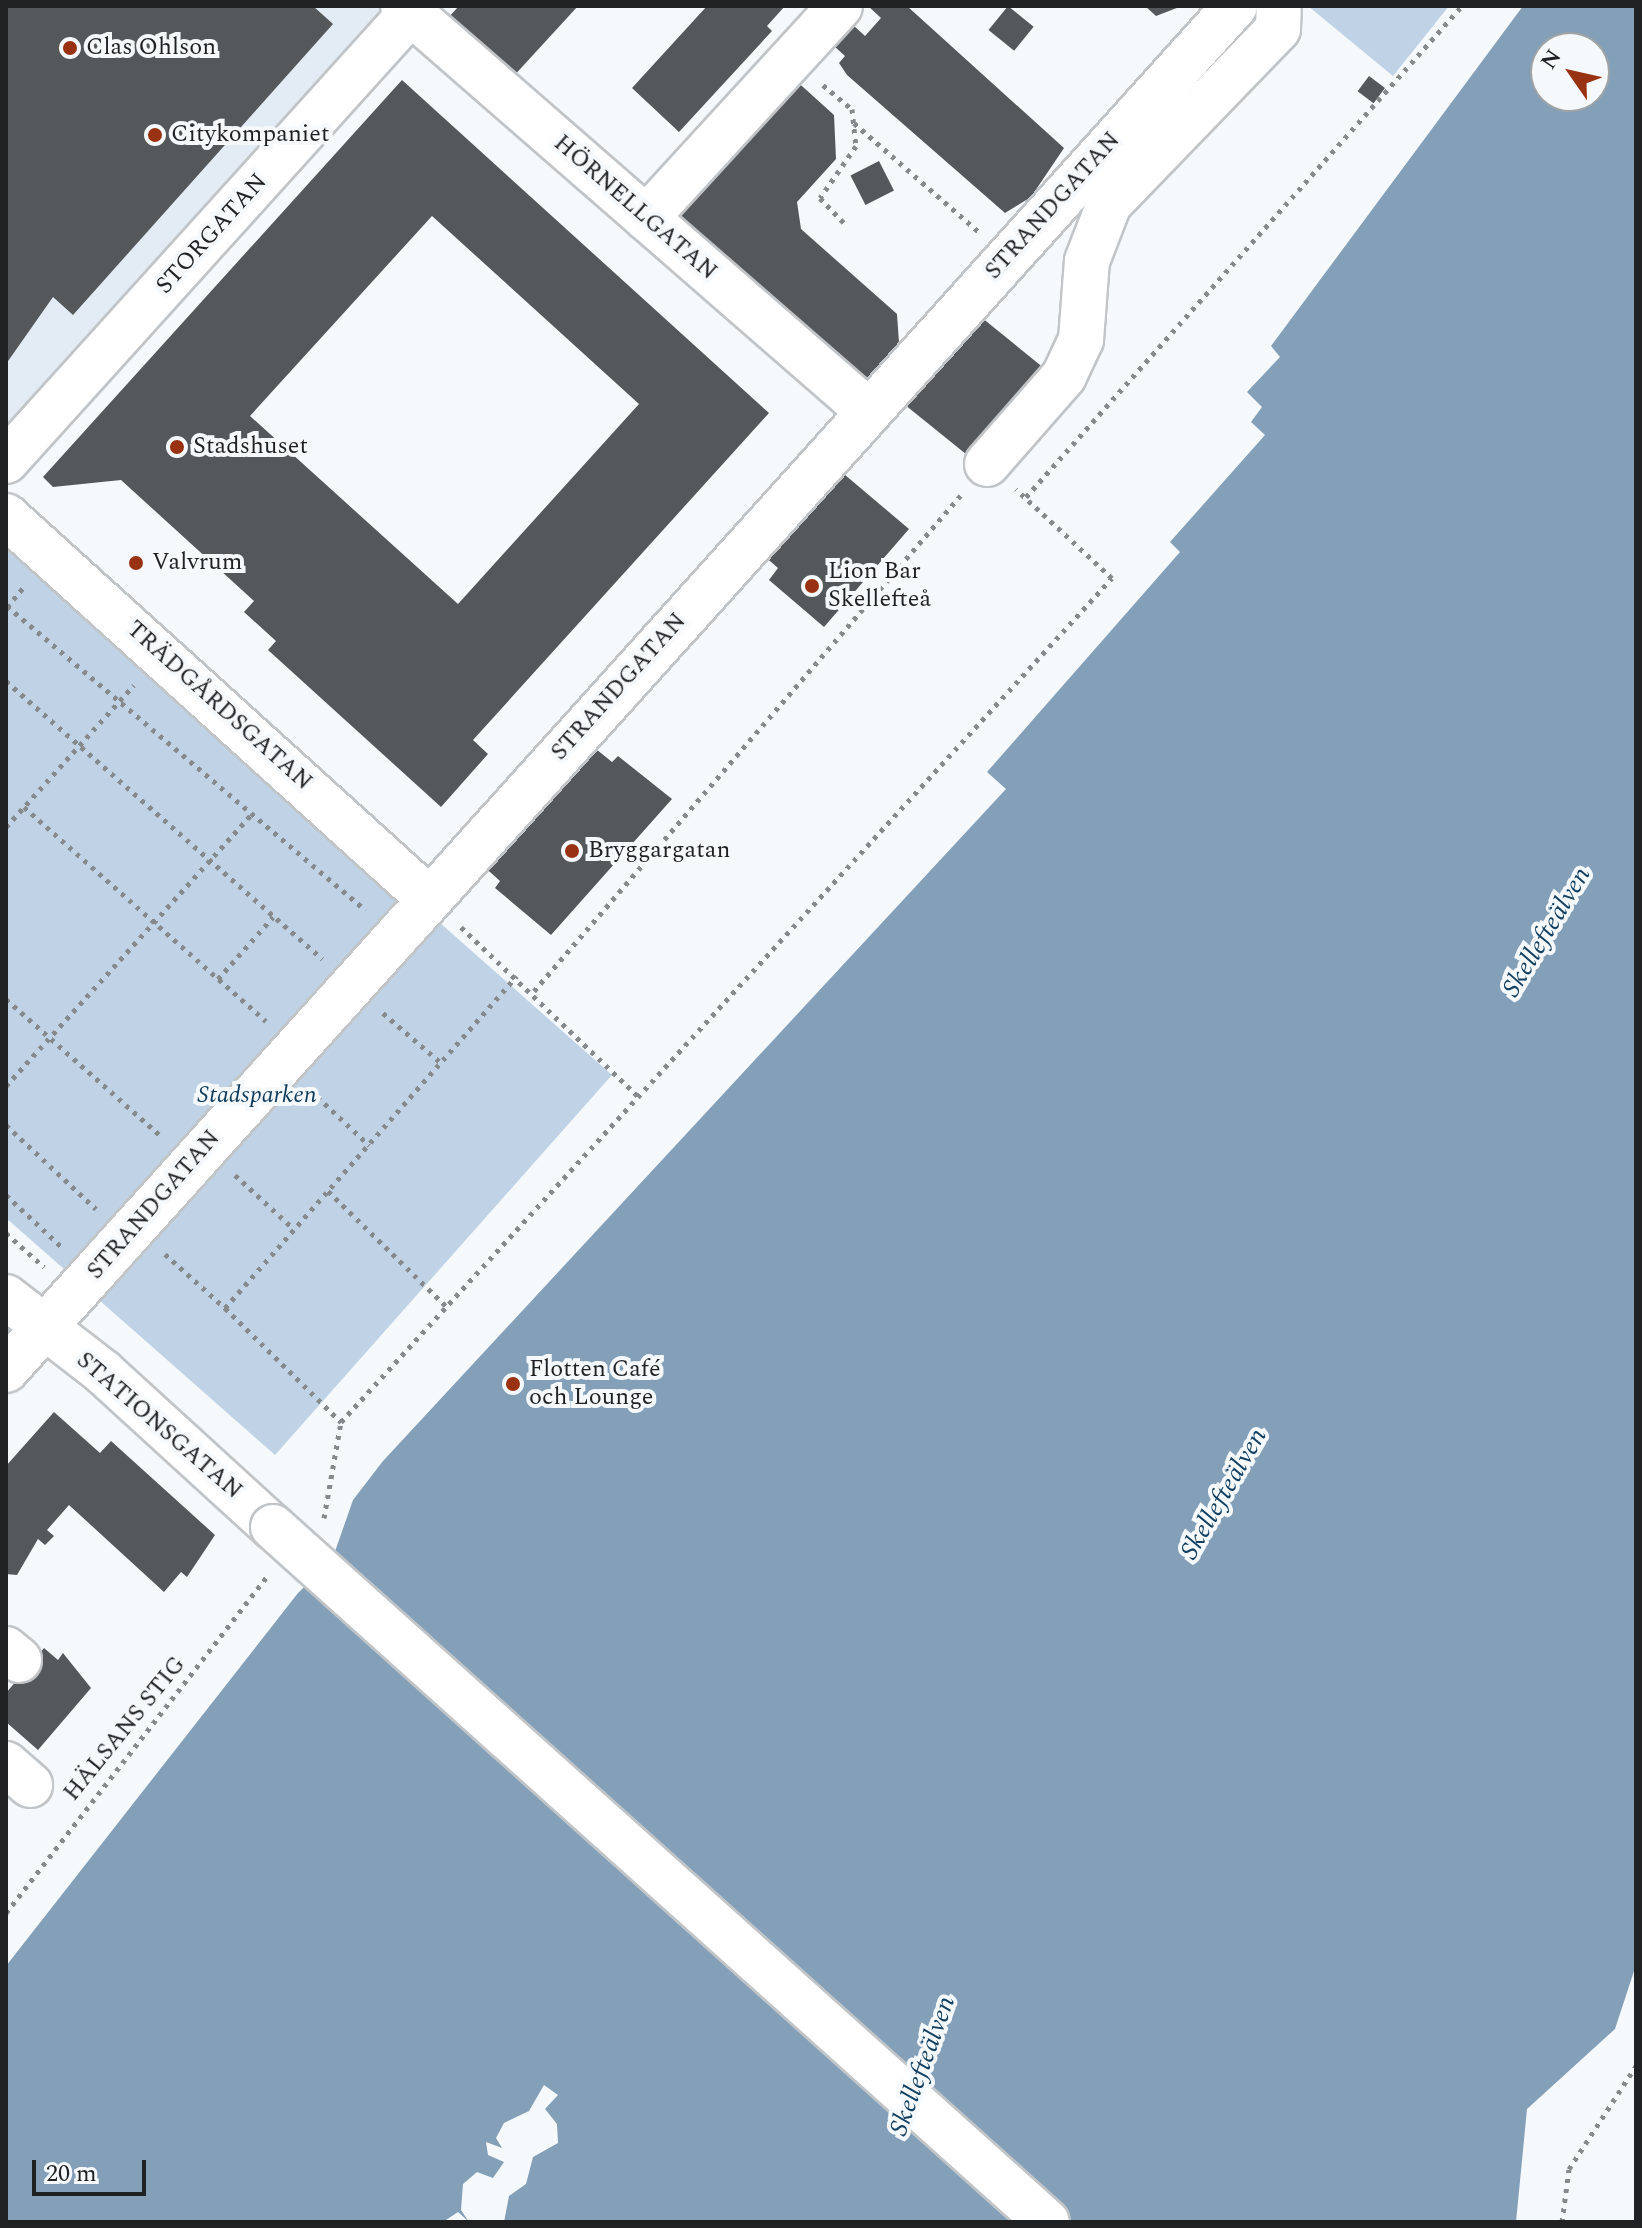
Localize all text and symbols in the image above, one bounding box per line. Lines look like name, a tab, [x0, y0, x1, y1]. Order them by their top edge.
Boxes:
north arrow	[1530, 32, 1610, 112]
place label: Clas Ohlson	[86, 34, 216, 62]
marker: Clas Ohlson	[61, 39, 79, 57]
text: N	[1533, 43, 1570, 76]
place label: Citykompaniet	[171, 121, 329, 149]
marker: Citykompaniet	[146, 126, 164, 144]
street label: STRANDGATAN	[979, 126, 1127, 286]
street label: HÖRNELLGATAN	[547, 129, 723, 287]
street label: STORGATAN	[150, 168, 274, 300]
place label: Stadshuset	[193, 433, 308, 461]
marker: Stadshuset	[168, 438, 186, 456]
place label: Valvrum	[152, 549, 242, 577]
marker: Valvrum	[127, 554, 145, 572]
place label: Lion Bar Skellefteå	[828, 558, 931, 614]
marker: Lion Bar Skellefteå	[803, 577, 821, 595]
street label: STRANDGATAN	[545, 607, 693, 767]
street label: TRÄDGÅRDSGATAN	[120, 615, 318, 797]
place label: Bryggargatan	[588, 837, 730, 865]
marker: Bryggargatan	[563, 842, 581, 860]
water label: Skellefteälven	[1496, 861, 1598, 1003]
park label: Stadsparken	[197, 1082, 317, 1110]
street label: STRANDGATAN	[81, 1124, 227, 1286]
street label: STATIONSGATAN	[70, 1346, 248, 1506]
place label: Flotten Café och Lounge	[529, 1356, 661, 1412]
marker: Flotten Café och Lounge	[504, 1375, 522, 1393]
water label: Skellefteälven	[1174, 1423, 1274, 1565]
street label: HÄLSANS STIG	[58, 1651, 192, 1807]
water label: Skellefteälven	[883, 1992, 963, 2140]
scale bar	[36, 2144, 150, 2194]
text: 20 m	[46, 2156, 97, 2192]

